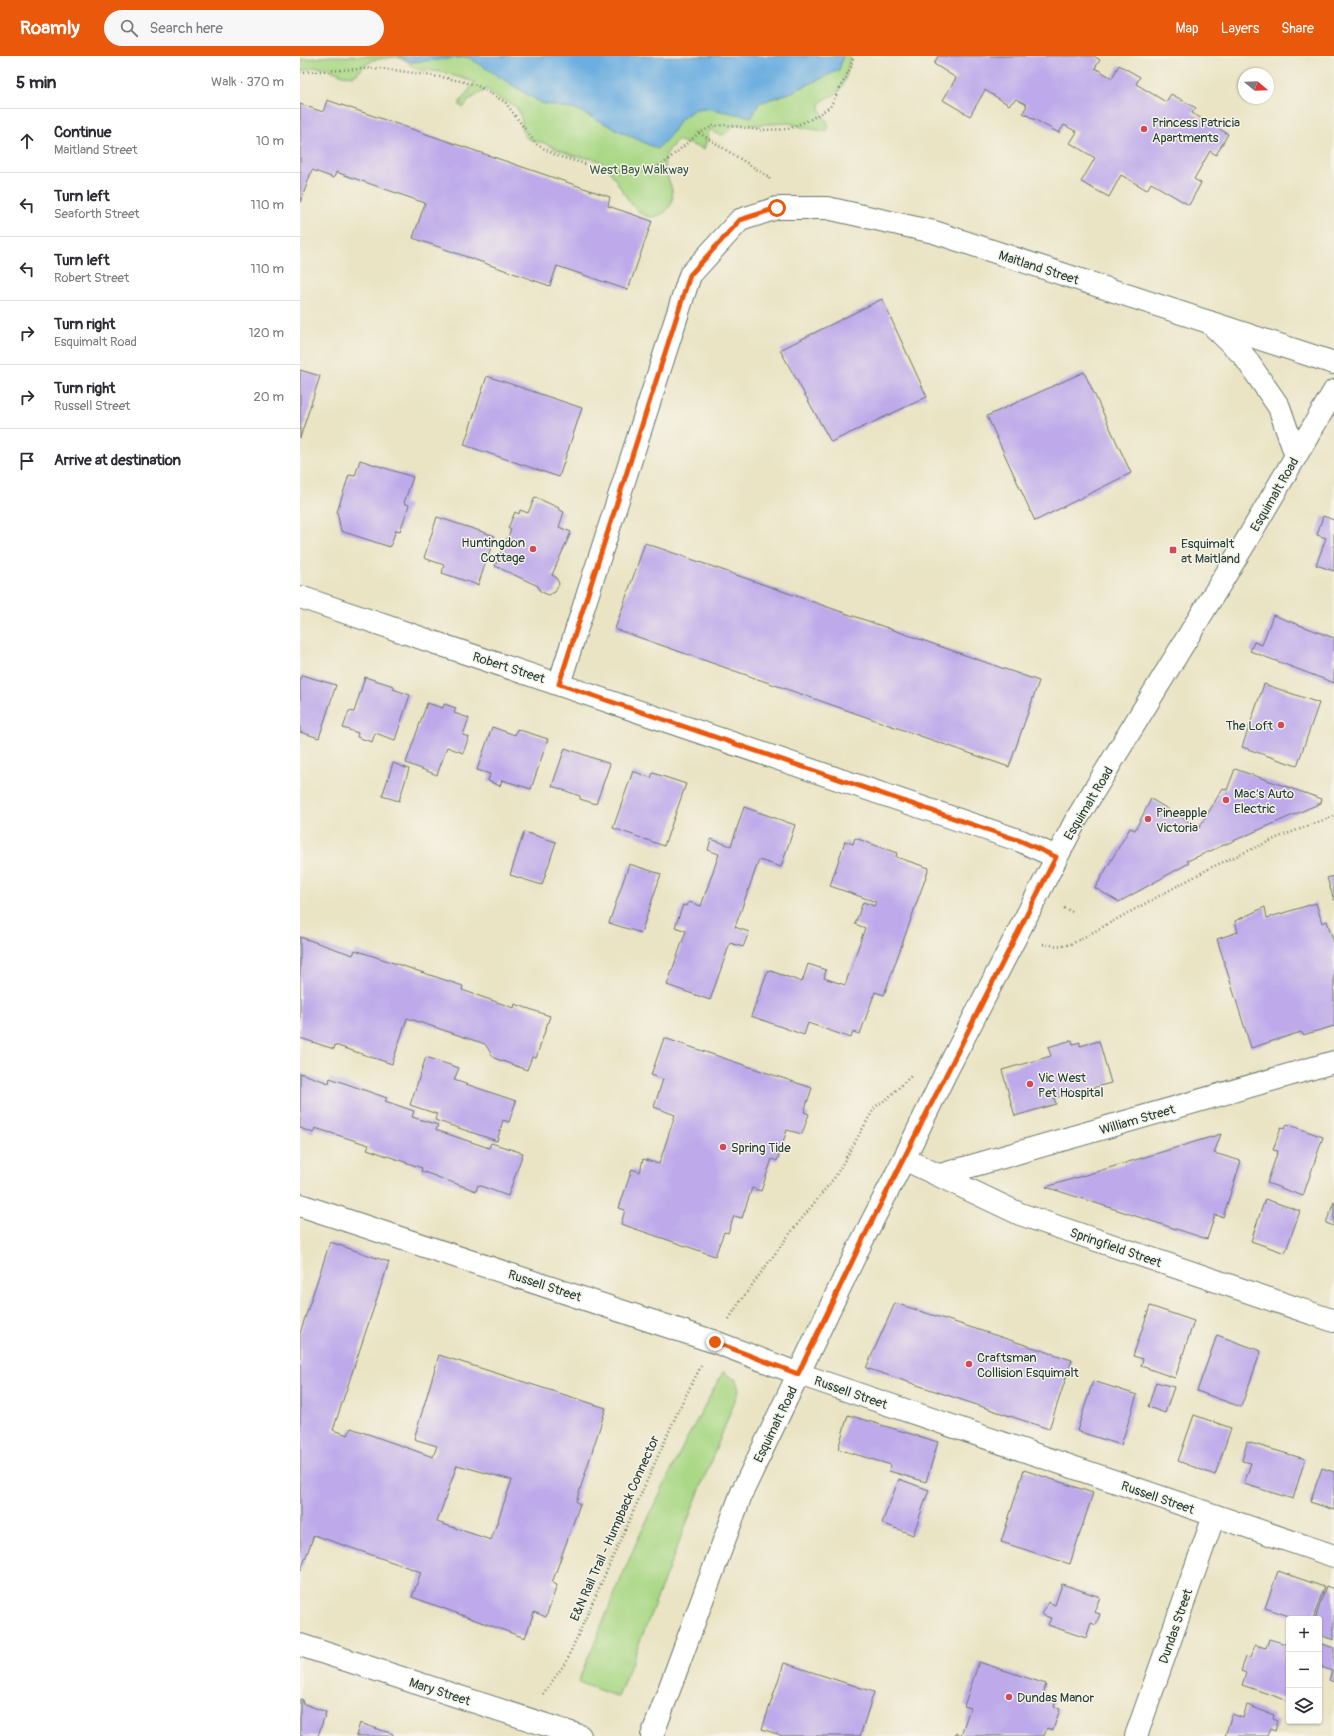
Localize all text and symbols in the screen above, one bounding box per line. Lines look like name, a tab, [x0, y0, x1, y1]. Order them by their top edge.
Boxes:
search box	[104, 10, 384, 46]
text: Roamly	[20, 16, 80, 40]
icon: search	[118, 17, 140, 39]
text: Search here	[150, 19, 223, 38]
text: Map	[1176, 20, 1199, 37]
text: Layers	[1221, 20, 1259, 37]
text: Share	[1281, 20, 1314, 37]
north arrow	[1238, 68, 1274, 104]
text: 5 min	[16, 72, 56, 93]
text: Walk · 370 m	[211, 74, 284, 90]
place label: Princess Patricia Apartments	[1152, 115, 1240, 146]
text: Continue	[54, 123, 112, 142]
marker: Princess Patricia Apartments	[1139, 124, 1149, 134]
icon: ahead	[16, 130, 38, 152]
text: 10 m	[256, 133, 284, 149]
text: Maitland Street	[54, 142, 138, 158]
park label: West Bay Walkway	[589, 162, 689, 178]
text: Turn left	[54, 187, 110, 206]
icon: left	[16, 194, 38, 216]
text: 110 m	[251, 197, 284, 213]
route start	[768, 199, 786, 217]
text: Seaforth Street	[54, 206, 140, 222]
street label: Maitland Street	[997, 247, 1082, 289]
text: Turn left	[54, 251, 110, 270]
icon: left	[16, 258, 38, 280]
text: 110 m	[251, 261, 284, 277]
text: Robert Street	[54, 270, 129, 286]
text: Turn right	[54, 315, 115, 334]
icon: right	[16, 322, 38, 344]
text: 120 m	[248, 325, 284, 341]
text: Esquimalt Road	[54, 334, 137, 350]
text: Turn right	[54, 379, 115, 398]
icon: right	[16, 386, 38, 408]
text: 20 m	[253, 389, 284, 405]
text: Russell Street	[54, 398, 130, 414]
icon: arrive	[16, 450, 38, 472]
text: Arrive at destination	[54, 451, 181, 470]
street label: Esquimalt Road	[1247, 455, 1303, 534]
place label: Huntingdon Cottage	[461, 535, 526, 566]
place label: Esquimalt at Maitland	[1181, 536, 1240, 567]
marker: Huntingdon Cottage	[528, 544, 538, 554]
marker: Esquimalt at Maitland	[1168, 545, 1178, 555]
street label: Robert Street	[470, 649, 548, 687]
place label: The Loft	[1226, 718, 1274, 734]
marker: The Loft	[1276, 720, 1286, 730]
street label: Esquimalt Road	[1061, 764, 1117, 843]
place label: Mac's Auto Electric	[1234, 786, 1294, 817]
marker: Mac's Auto Electric	[1221, 795, 1231, 805]
place label: Pineapple Victoria	[1156, 805, 1208, 836]
marker: Pineapple Victoria	[1143, 814, 1153, 824]
place label: Vic West Pet Hospital	[1038, 1070, 1104, 1101]
marker: Vic West Pet Hospital	[1025, 1079, 1035, 1089]
street label: William Street	[1098, 1101, 1177, 1138]
place label: Spring Tide	[731, 1140, 791, 1156]
marker: Spring Tide	[718, 1142, 728, 1152]
street label: Springfield Street	[1068, 1225, 1164, 1271]
street label: Russell Street	[506, 1267, 584, 1306]
route end	[706, 1333, 724, 1351]
place label: Craftsman Collision Esquimalt	[977, 1350, 1080, 1381]
marker: Craftsman Collision Esquimalt	[964, 1359, 974, 1369]
street label: Russell Street	[812, 1373, 890, 1413]
street label: Esquimalt Road	[751, 1384, 801, 1465]
street label: E&N Rail Trail - Humpback Connector	[567, 1433, 663, 1624]
street label: Russell Street	[1119, 1478, 1197, 1518]
street label: Dundas Street	[1156, 1586, 1196, 1666]
map controls	[1286, 1616, 1322, 1724]
button: +	[1286, 1616, 1322, 1652]
button: −	[1286, 1652, 1322, 1688]
street label: Mary Street	[407, 1675, 473, 1710]
button: layers	[1286, 1688, 1322, 1724]
place label: Dundas Manor	[1017, 1690, 1094, 1706]
marker: Dundas Manor	[1004, 1692, 1014, 1702]

